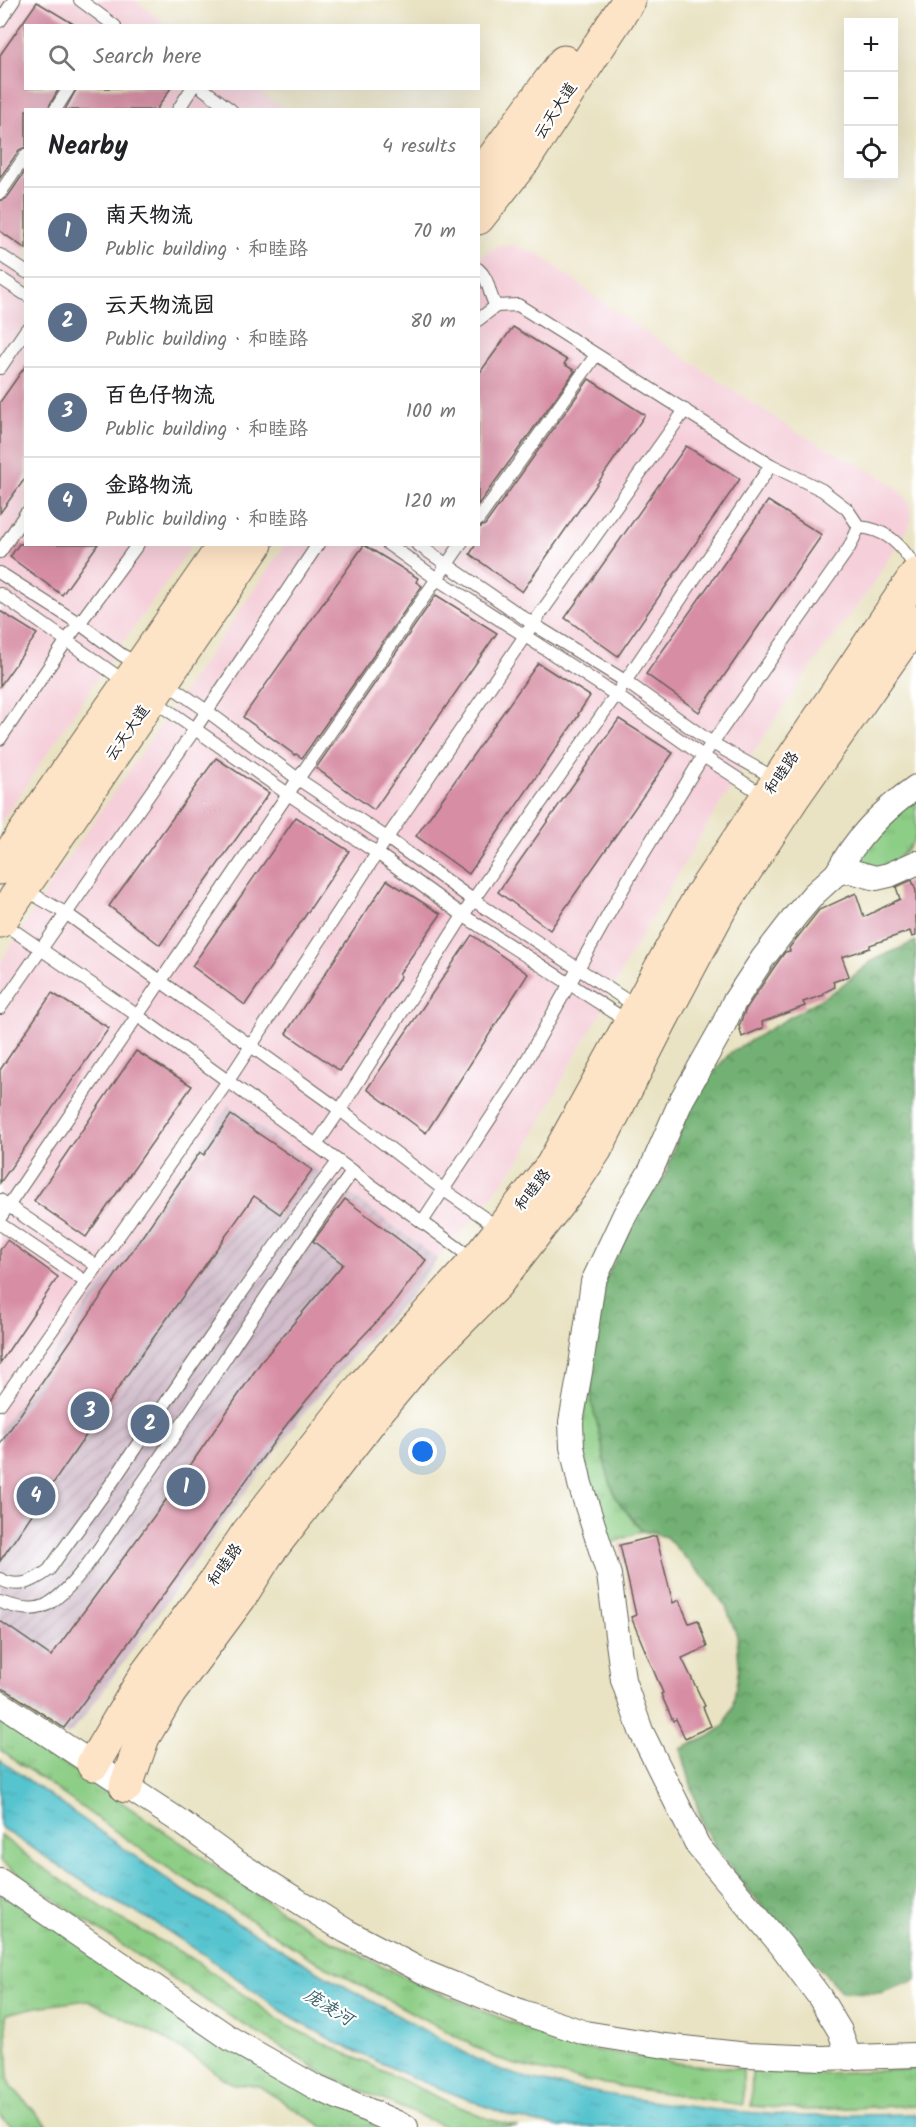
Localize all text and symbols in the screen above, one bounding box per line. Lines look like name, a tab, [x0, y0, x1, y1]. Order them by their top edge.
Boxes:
map controls	[844, 18, 898, 180]
button: +	[844, 18, 898, 72]
search box	[24, 24, 480, 90]
text: Search here	[93, 40, 201, 75]
icon: search	[45, 41, 78, 74]
button: −	[844, 72, 898, 126]
street label: 云天大道	[528, 77, 584, 145]
text: Nearby	[48, 126, 128, 168]
button: locate	[844, 126, 898, 180]
text: 4 results	[382, 131, 456, 163]
text: 南天物流	[105, 199, 193, 234]
text: 1	[64, 216, 71, 248]
text: 70 m	[413, 216, 456, 248]
text: Public building · 和睦路	[105, 234, 308, 266]
text: 云天物流园	[105, 289, 215, 324]
text: 2	[62, 306, 73, 338]
text: 80 m	[410, 306, 456, 338]
text: Public building · 和睦路	[105, 324, 308, 356]
text: 百色仔物流	[105, 379, 215, 414]
text: 3	[62, 396, 73, 428]
text: 100 m	[406, 396, 456, 428]
text: Public building · 和睦路	[105, 414, 308, 446]
text: 金路物流	[105, 469, 193, 504]
text: 4	[62, 486, 73, 518]
text: 120 m	[404, 486, 456, 518]
text: Public building · 和睦路	[105, 504, 308, 536]
street label: 云天大道	[99, 700, 157, 766]
street label: 和睦路	[758, 746, 806, 800]
street label: 和睦路	[508, 1163, 558, 1217]
pin: 3	[70, 1388, 110, 1434]
pin: 2	[130, 1402, 170, 1446]
your location	[408, 1437, 437, 1466]
pin: 1	[166, 1464, 206, 1510]
pin: 4	[16, 1474, 56, 1518]
street label: 和睦路	[201, 1538, 249, 1592]
water label: 庞凌河	[297, 1981, 361, 2036]

